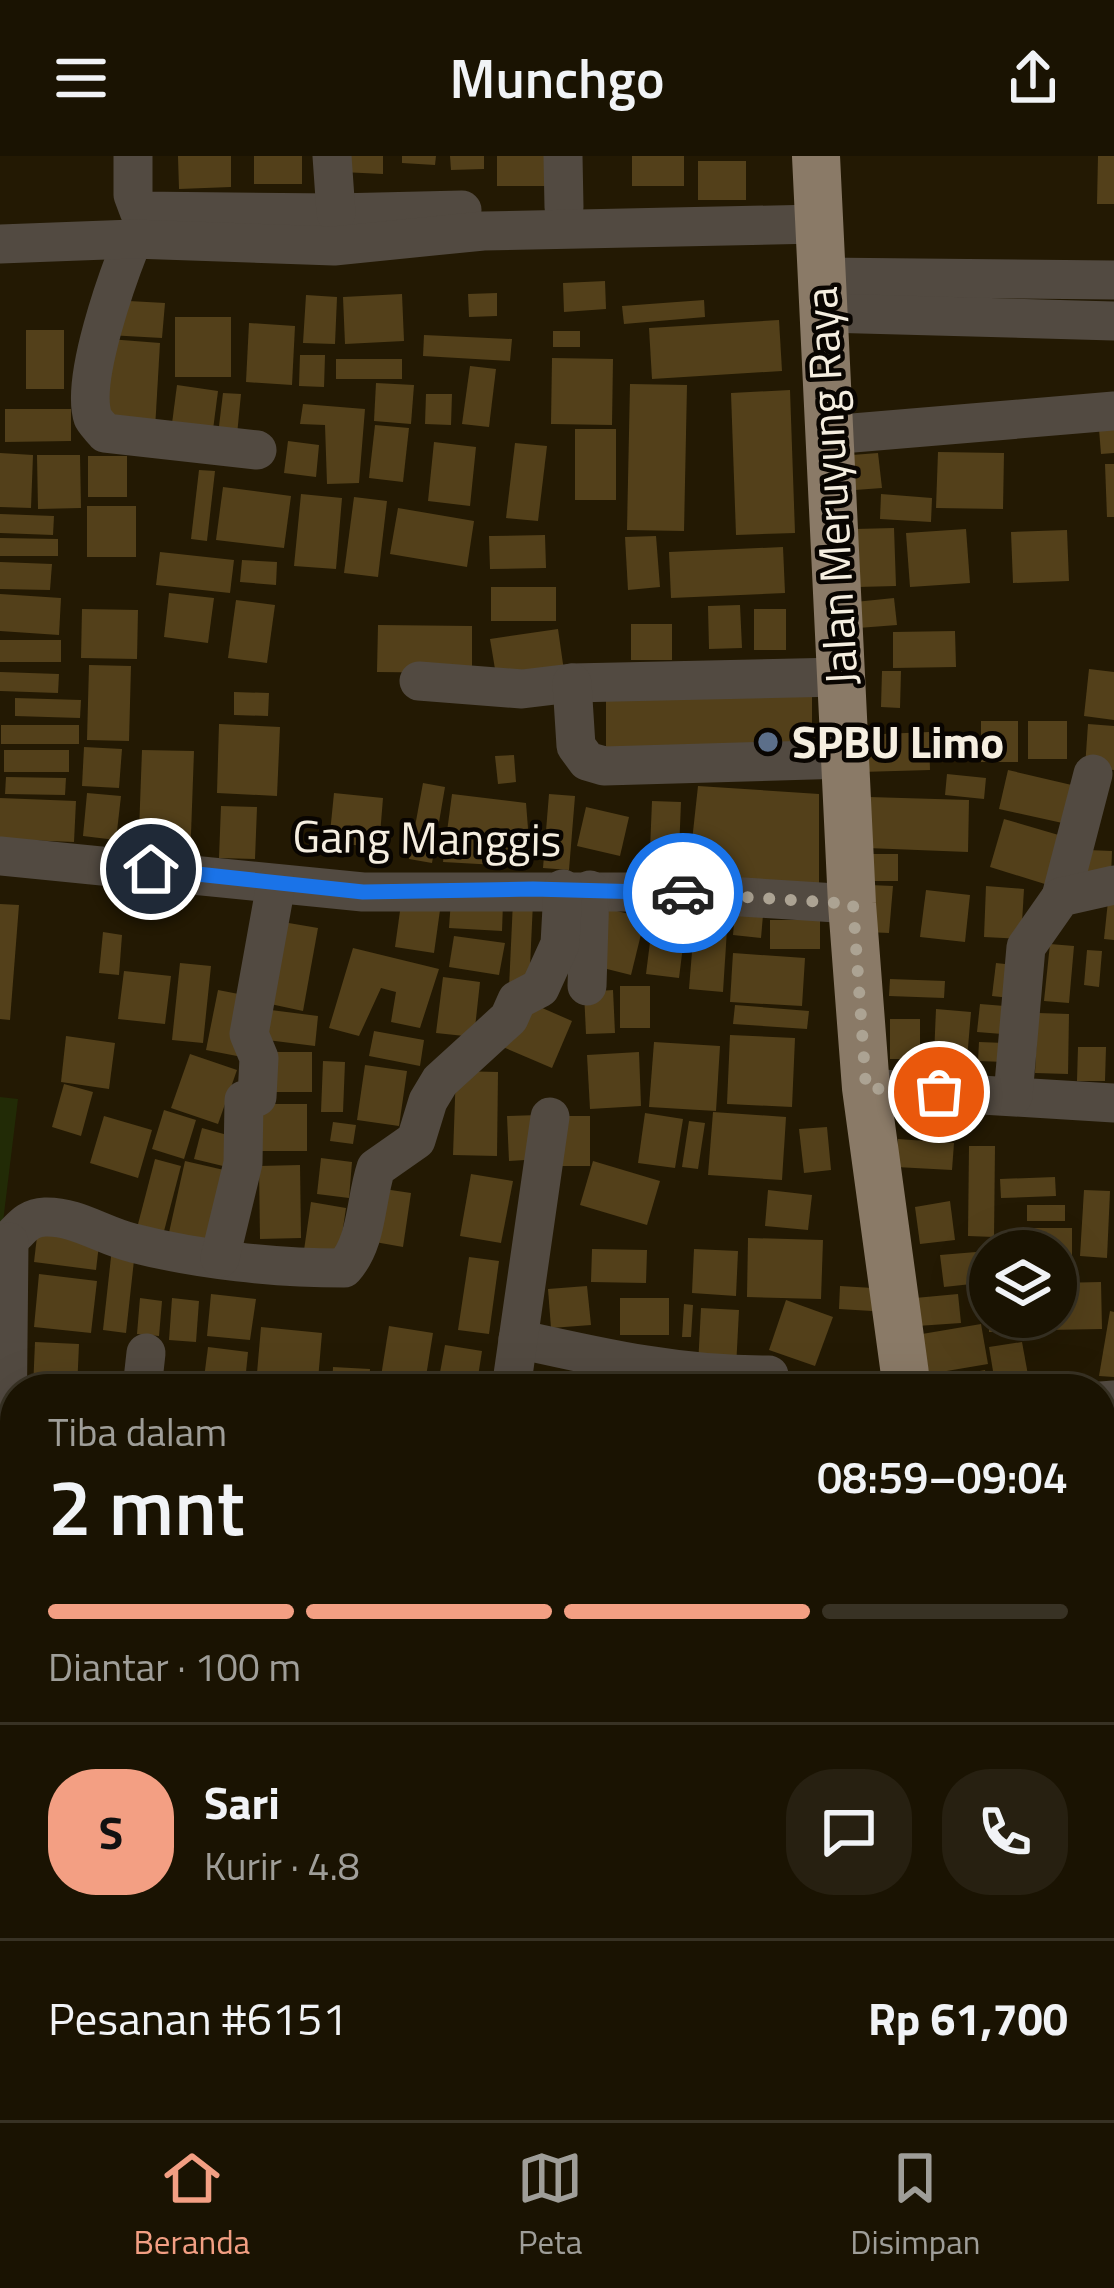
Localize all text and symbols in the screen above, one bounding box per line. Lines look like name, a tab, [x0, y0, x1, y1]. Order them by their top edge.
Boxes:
text: Munchgo	[449, 37, 665, 119]
icon: menu	[48, 45, 114, 111]
icon: share	[1000, 45, 1066, 111]
street label: Jalan Meruyung Raya	[786, 285, 874, 687]
place label: SPBU Limo	[792, 707, 1004, 775]
marker: SPBU Limo	[755, 729, 781, 755]
street label: Gang Manggis	[292, 801, 562, 873]
pin	[100, 818, 202, 920]
courier	[623, 833, 743, 953]
icon: home	[118, 836, 184, 902]
icon: car	[650, 860, 716, 926]
pin	[888, 1041, 990, 1143]
icon: bag	[906, 1059, 972, 1125]
map controls	[969, 1230, 1077, 1338]
button: layers	[969, 1230, 1077, 1338]
text: Tiba dalam	[48, 1402, 227, 1461]
text: 08:59–09:04	[817, 1442, 1068, 1510]
text: 2 mnt	[48, 1447, 245, 1565]
text: Diantar · 100 m	[48, 1637, 301, 1696]
text: Sari	[204, 1768, 280, 1836]
button: chat	[786, 1769, 912, 1895]
button: phone	[942, 1769, 1068, 1895]
text: S	[99, 1798, 123, 1866]
text: Kurir · 4.8	[204, 1836, 360, 1895]
text: Pesanan #6151	[48, 1984, 347, 2052]
text: Rp 61,700	[868, 1984, 1068, 2052]
tab: Beranda	[134, 2145, 250, 2267]
tab: Peta	[517, 2145, 583, 2267]
tab: Disimpan	[850, 2145, 980, 2267]

